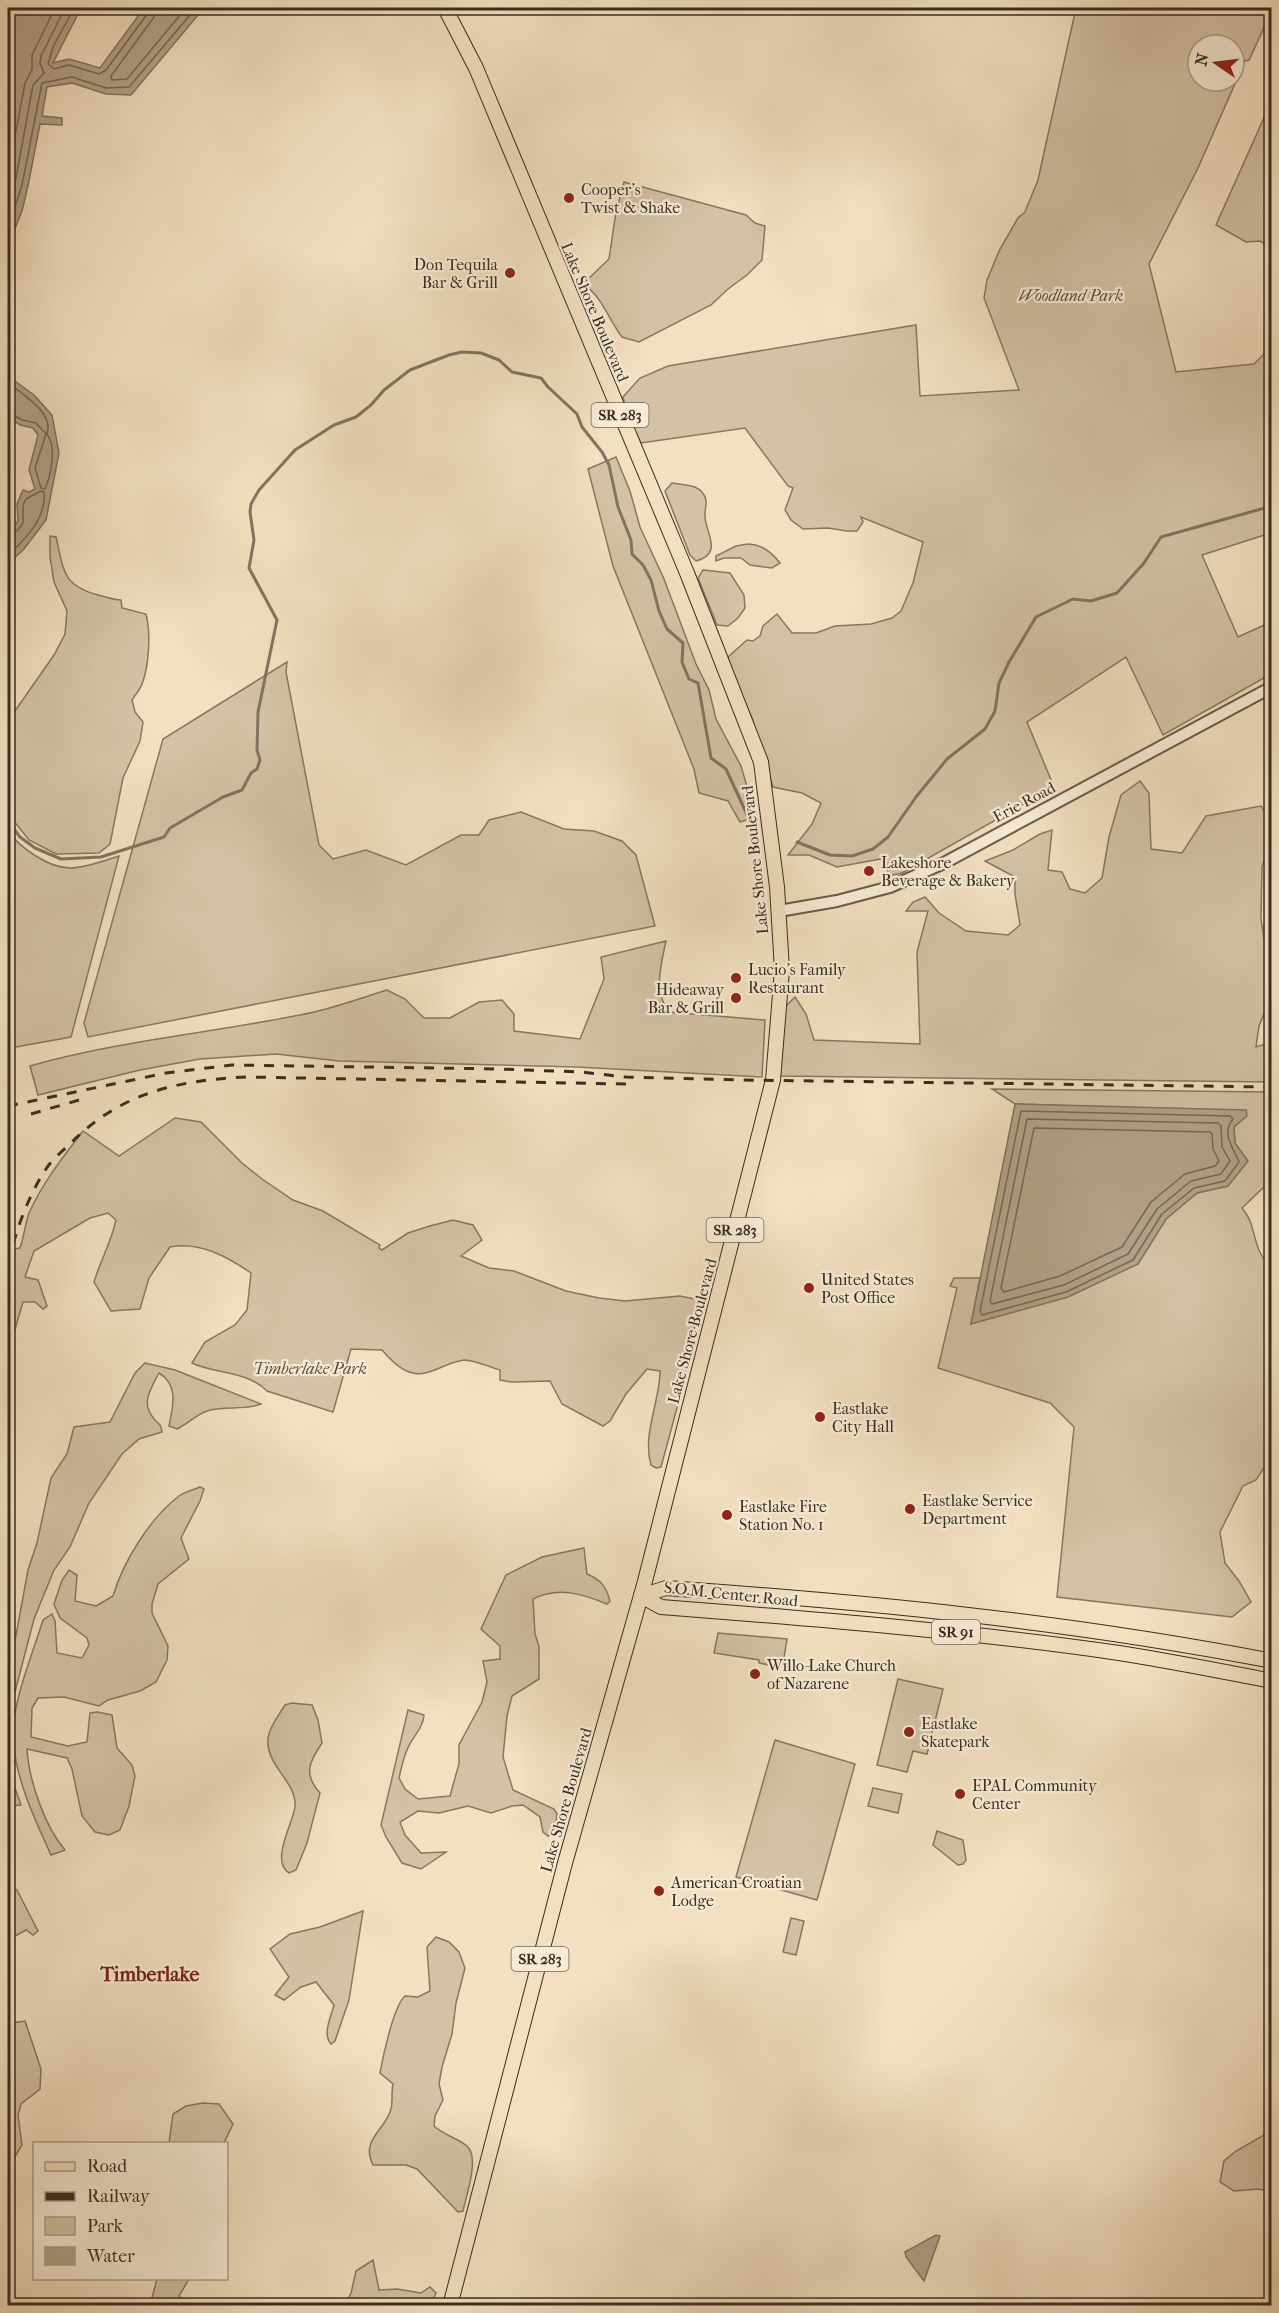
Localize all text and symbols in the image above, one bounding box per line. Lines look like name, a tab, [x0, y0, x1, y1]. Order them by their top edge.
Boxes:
north arrow	[1186, 33, 1246, 93]
text: N	[1191, 50, 1213, 68]
place label: Cooper's Twist & Shake	[581, 180, 680, 217]
marker: Cooper's Twist & Shake	[562, 191, 576, 205]
street label: Lake Shore Boulevard	[557, 239, 633, 385]
place label: Don Tequila Bar & Grill	[414, 255, 499, 292]
marker: Don Tequila Bar & Grill	[503, 266, 517, 280]
park label: Woodland Park	[1019, 286, 1123, 305]
road number: SR 283	[592, 403, 648, 427]
street label: Erie Road	[989, 777, 1059, 826]
street label: Lake Shore Boulevard	[738, 784, 772, 935]
place label: Lakeshore Beverage & Bakery	[881, 853, 1015, 890]
marker: Lakeshore Beverage & Bakery	[862, 864, 876, 878]
place label: Lucio's Family Restaurant	[748, 960, 846, 997]
marker: Lucio's Family Restaurant	[729, 971, 743, 985]
place label: Hideaway Bar & Grill	[648, 980, 725, 1017]
marker: Hideaway Bar & Grill	[729, 991, 743, 1005]
road number: SR 283	[706, 1218, 764, 1242]
street label: Lake Shore Boulevard	[663, 1256, 721, 1406]
place label: United States Post Office	[821, 1270, 914, 1307]
marker: United States Post Office	[802, 1281, 816, 1295]
park label: Timberlake Park	[253, 1359, 367, 1378]
place label: Eastlake City Hall	[832, 1399, 894, 1436]
marker: Eastlake City Hall	[813, 1410, 827, 1424]
place label: Eastlake Service Department	[922, 1491, 1033, 1528]
place label: Eastlake Fire Station No. 1	[739, 1497, 827, 1534]
marker: Eastlake Service Department	[903, 1502, 917, 1516]
marker: Eastlake Fire Station No. 1	[720, 1508, 734, 1522]
street label: S.O.M. Center Road	[663, 1578, 799, 1611]
road number: SR 91	[932, 1620, 980, 1644]
place label: Willo-Lake Church of Nazarene	[766, 1656, 896, 1693]
marker: Willo-Lake Church of Nazarene	[748, 1667, 762, 1681]
place label: Eastlake Skatepark	[921, 1714, 990, 1751]
street label: Lake Shore Boulevard	[536, 1725, 596, 1875]
marker: Eastlake Skatepark	[902, 1725, 916, 1739]
place label: EPAL Community Center	[972, 1776, 1097, 1813]
marker: EPAL Community Center	[953, 1787, 967, 1801]
place label: American-Croatian Lodge	[670, 1873, 803, 1910]
marker: American-Croatian Lodge	[652, 1884, 666, 1898]
road number: SR 283	[512, 1947, 568, 1971]
district label: Timberlake	[100, 1963, 200, 1986]
legend	[33, 2142, 228, 2280]
text: Road	[87, 2156, 127, 2177]
text: Railway	[87, 2186, 151, 2207]
text: Park	[87, 2216, 124, 2237]
text: Water	[86, 2246, 135, 2267]

